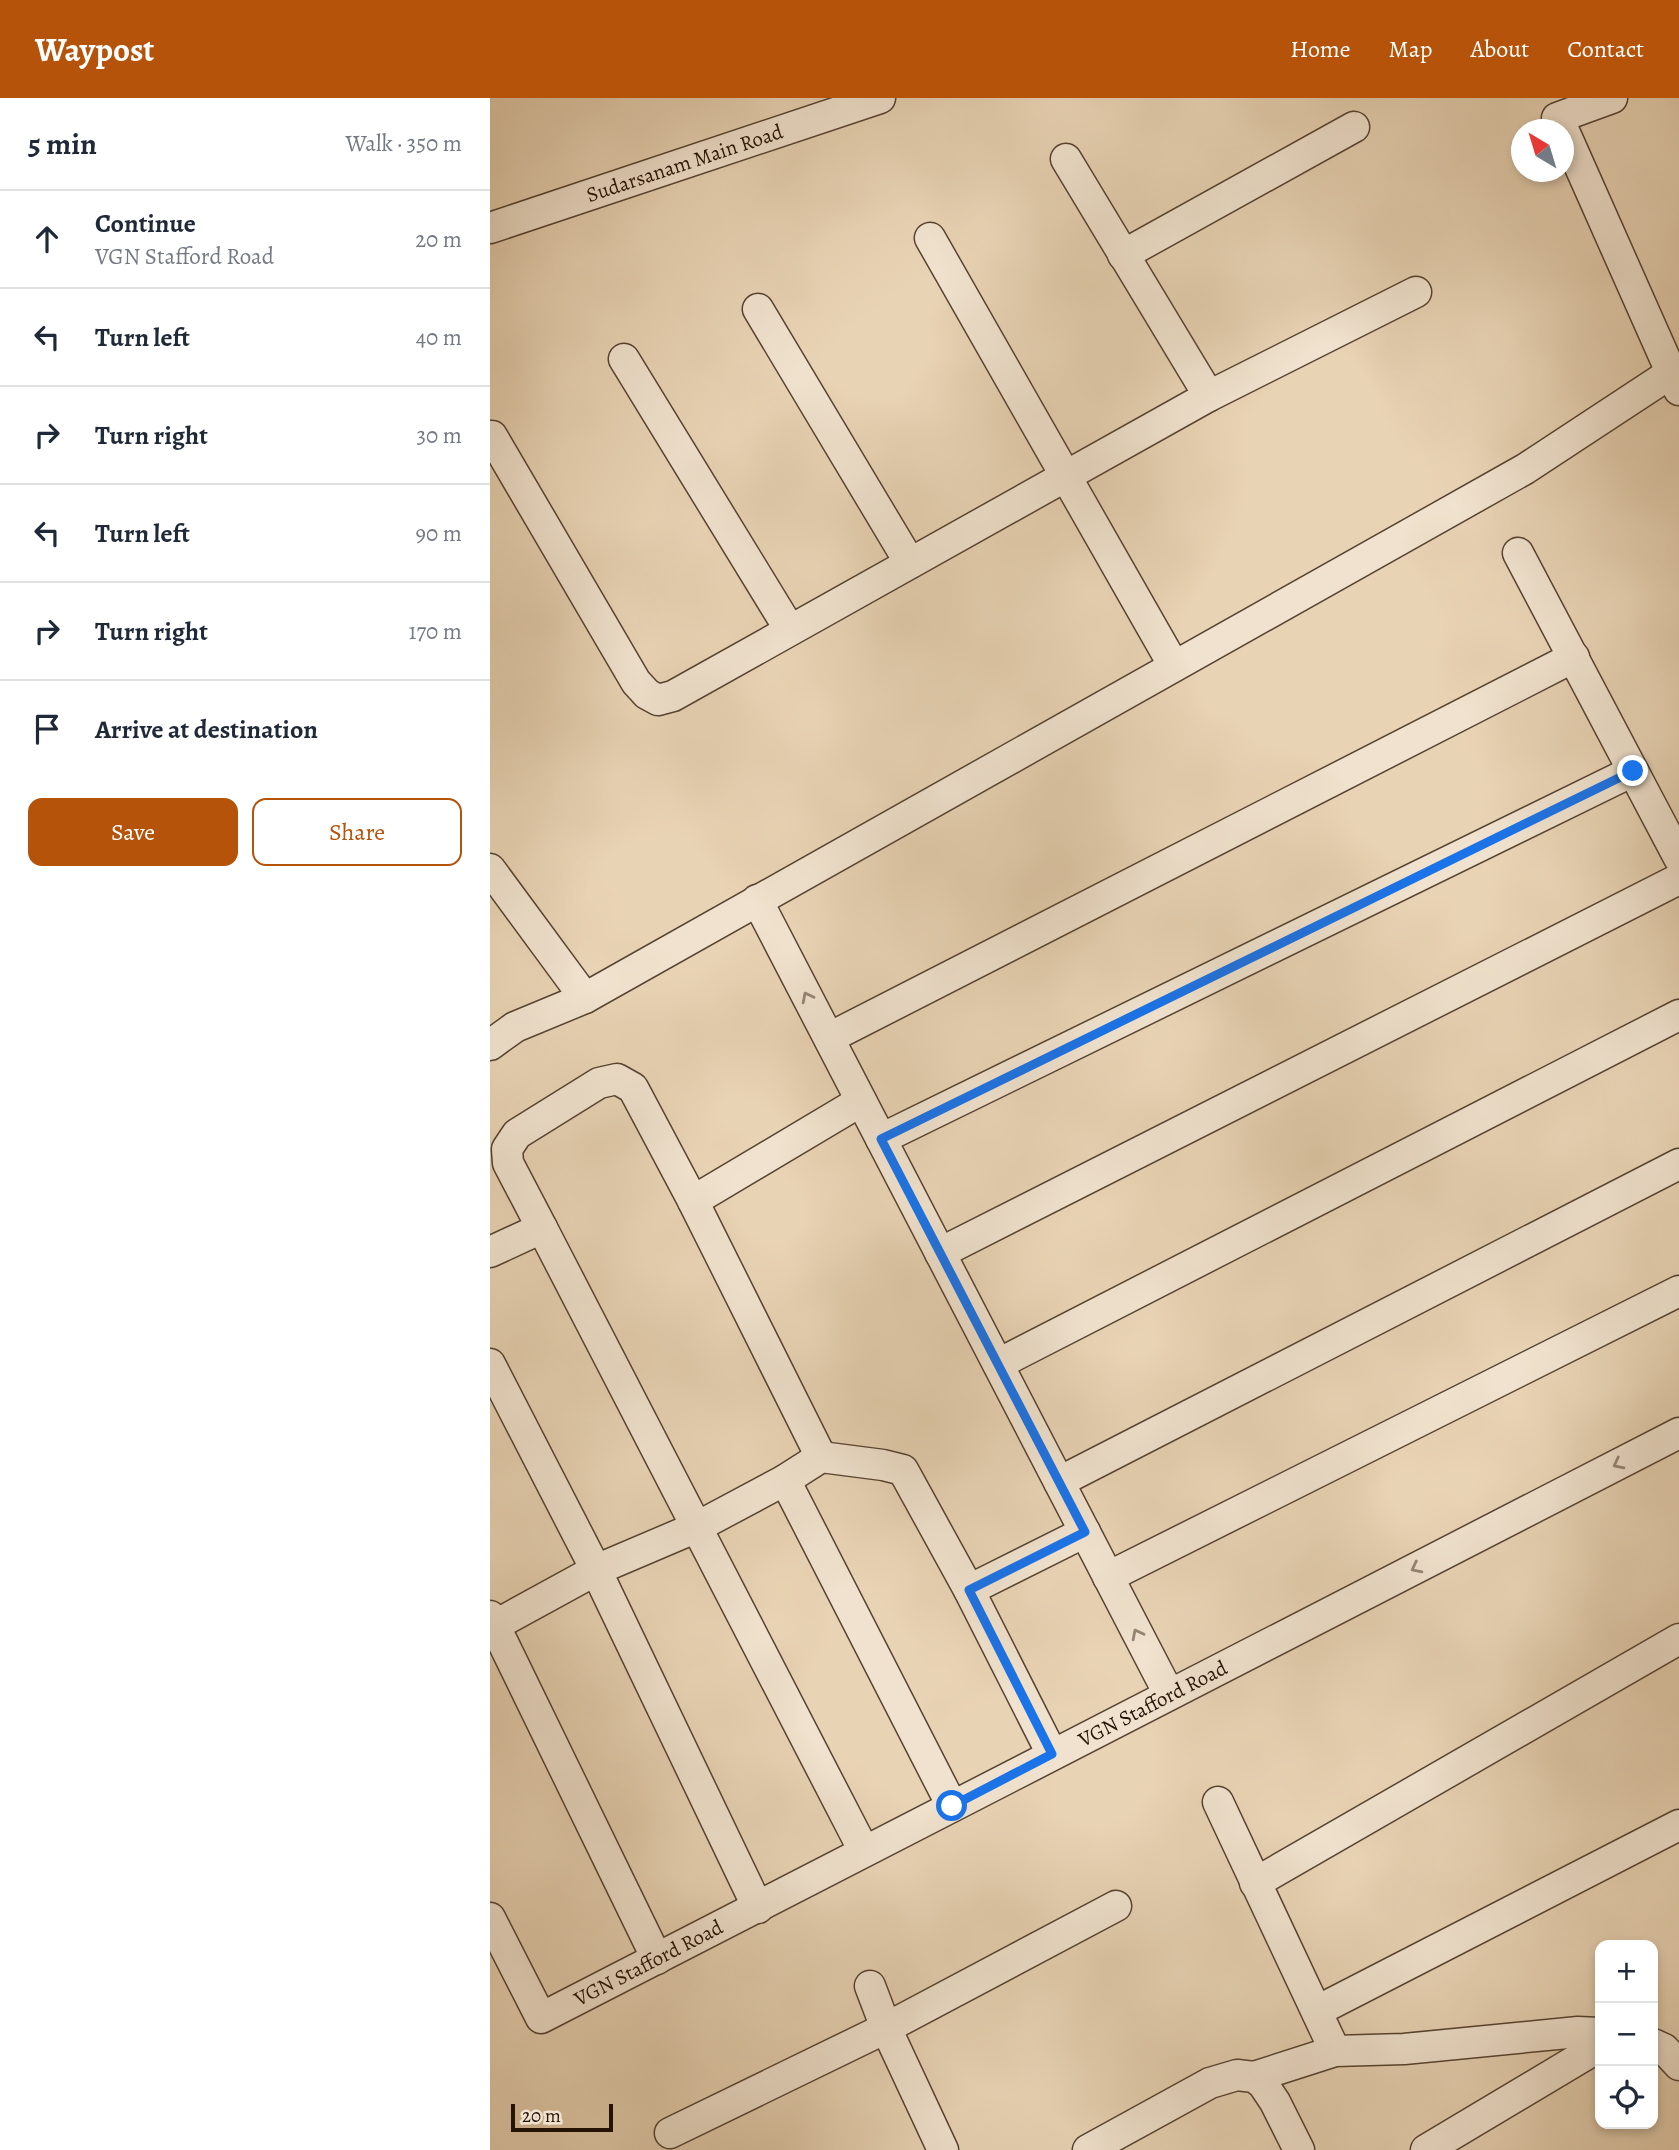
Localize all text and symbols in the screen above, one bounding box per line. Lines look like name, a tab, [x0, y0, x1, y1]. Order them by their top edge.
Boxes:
text: Waypost	[35, 27, 154, 72]
text: Home	[1290, 33, 1351, 65]
text: Map	[1389, 33, 1433, 65]
text: About	[1471, 33, 1529, 65]
text: Contact	[1567, 33, 1644, 65]
street label: Sudarsanam Main Road	[583, 117, 787, 209]
north arrow	[1511, 119, 1574, 182]
text: 5 min	[28, 124, 97, 164]
text: Walk · 350 m	[346, 128, 462, 159]
text: Continue	[95, 206, 196, 241]
icon: ahead	[28, 220, 66, 258]
text: 20 m	[415, 224, 462, 255]
text: VGN Stafford Road	[95, 241, 274, 272]
icon: left	[28, 318, 66, 356]
text: Turn left	[95, 320, 190, 355]
text: 40 m	[416, 322, 462, 353]
icon: right	[28, 416, 66, 454]
text: Turn right	[95, 418, 208, 453]
text: 30 m	[416, 420, 462, 451]
icon: left	[28, 514, 66, 552]
text: Turn left	[95, 516, 190, 551]
text: 90 m	[416, 518, 462, 549]
icon: right	[28, 612, 66, 650]
text: Turn right	[95, 614, 208, 649]
text: 170 m	[409, 616, 462, 647]
icon: arrive	[28, 710, 66, 748]
text: Arrive at destination	[95, 712, 318, 747]
route end	[1617, 755, 1648, 786]
button: Save	[28, 798, 238, 866]
button: Share	[252, 798, 462, 866]
one-way arrow	[802, 992, 816, 1004]
one-way arrow	[1613, 1456, 1625, 1470]
one-way arrow	[1411, 1560, 1423, 1573]
one-way arrow	[1132, 1629, 1146, 1641]
street label: VGN Stafford Road	[1073, 1653, 1233, 1754]
route start	[936, 1790, 967, 1821]
street label: VGN Stafford Road	[568, 1913, 728, 2013]
map controls	[1595, 1940, 1658, 2129]
button: +	[1595, 1940, 1658, 2003]
button: −	[1595, 2003, 1658, 2066]
button: locate	[1595, 2066, 1658, 2129]
scale bar	[511, 2101, 612, 2133]
text: 20 m	[522, 2103, 561, 2129]

